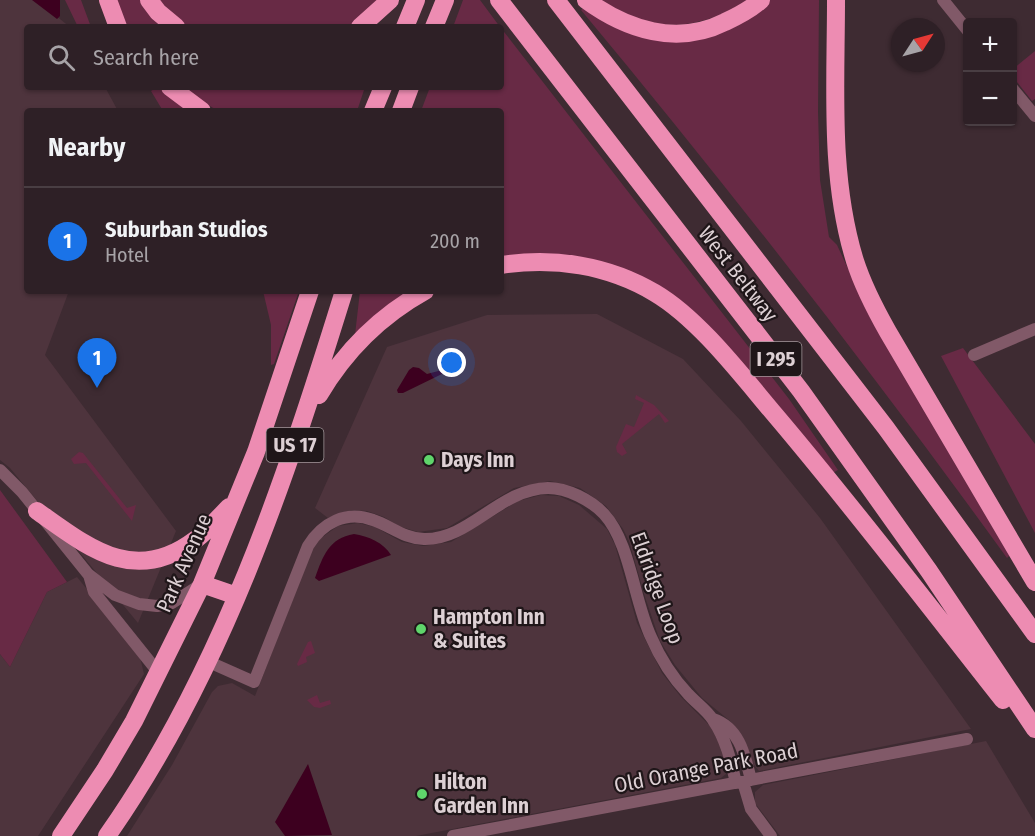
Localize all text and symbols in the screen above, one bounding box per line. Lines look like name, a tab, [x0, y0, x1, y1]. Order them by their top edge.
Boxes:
north arrow	[891, 18, 945, 72]
map controls	[963, 18, 1017, 126]
button: +	[963, 18, 1017, 72]
search box	[24, 24, 504, 90]
icon: search	[45, 41, 78, 74]
text: Search here	[93, 44, 199, 71]
button: −	[963, 72, 1017, 126]
text: Nearby	[48, 132, 125, 163]
text: Suburban Studios	[105, 216, 268, 243]
street label: West Beltway	[693, 221, 784, 327]
text: 1	[63, 229, 72, 253]
text: 200 m	[430, 229, 480, 253]
text: Hotel	[105, 243, 149, 267]
pin: 1	[78, 338, 116, 388]
road number: I 295	[750, 342, 802, 376]
your location	[437, 348, 466, 377]
road number: US 17	[266, 428, 324, 462]
place label: Days Inn	[441, 447, 514, 473]
marker: Days Inn	[422, 453, 436, 467]
street label: Park Avenue	[151, 510, 217, 616]
street label: Eldridge Loop	[625, 528, 689, 648]
place label: Hampton Inn & Suites	[433, 604, 545, 654]
marker: Hampton Inn & Suites	[414, 622, 428, 636]
street label: Old Orange Park Road	[612, 737, 800, 799]
place label: Hilton Garden Inn	[434, 769, 529, 819]
marker: Hilton Garden Inn	[415, 787, 429, 801]

